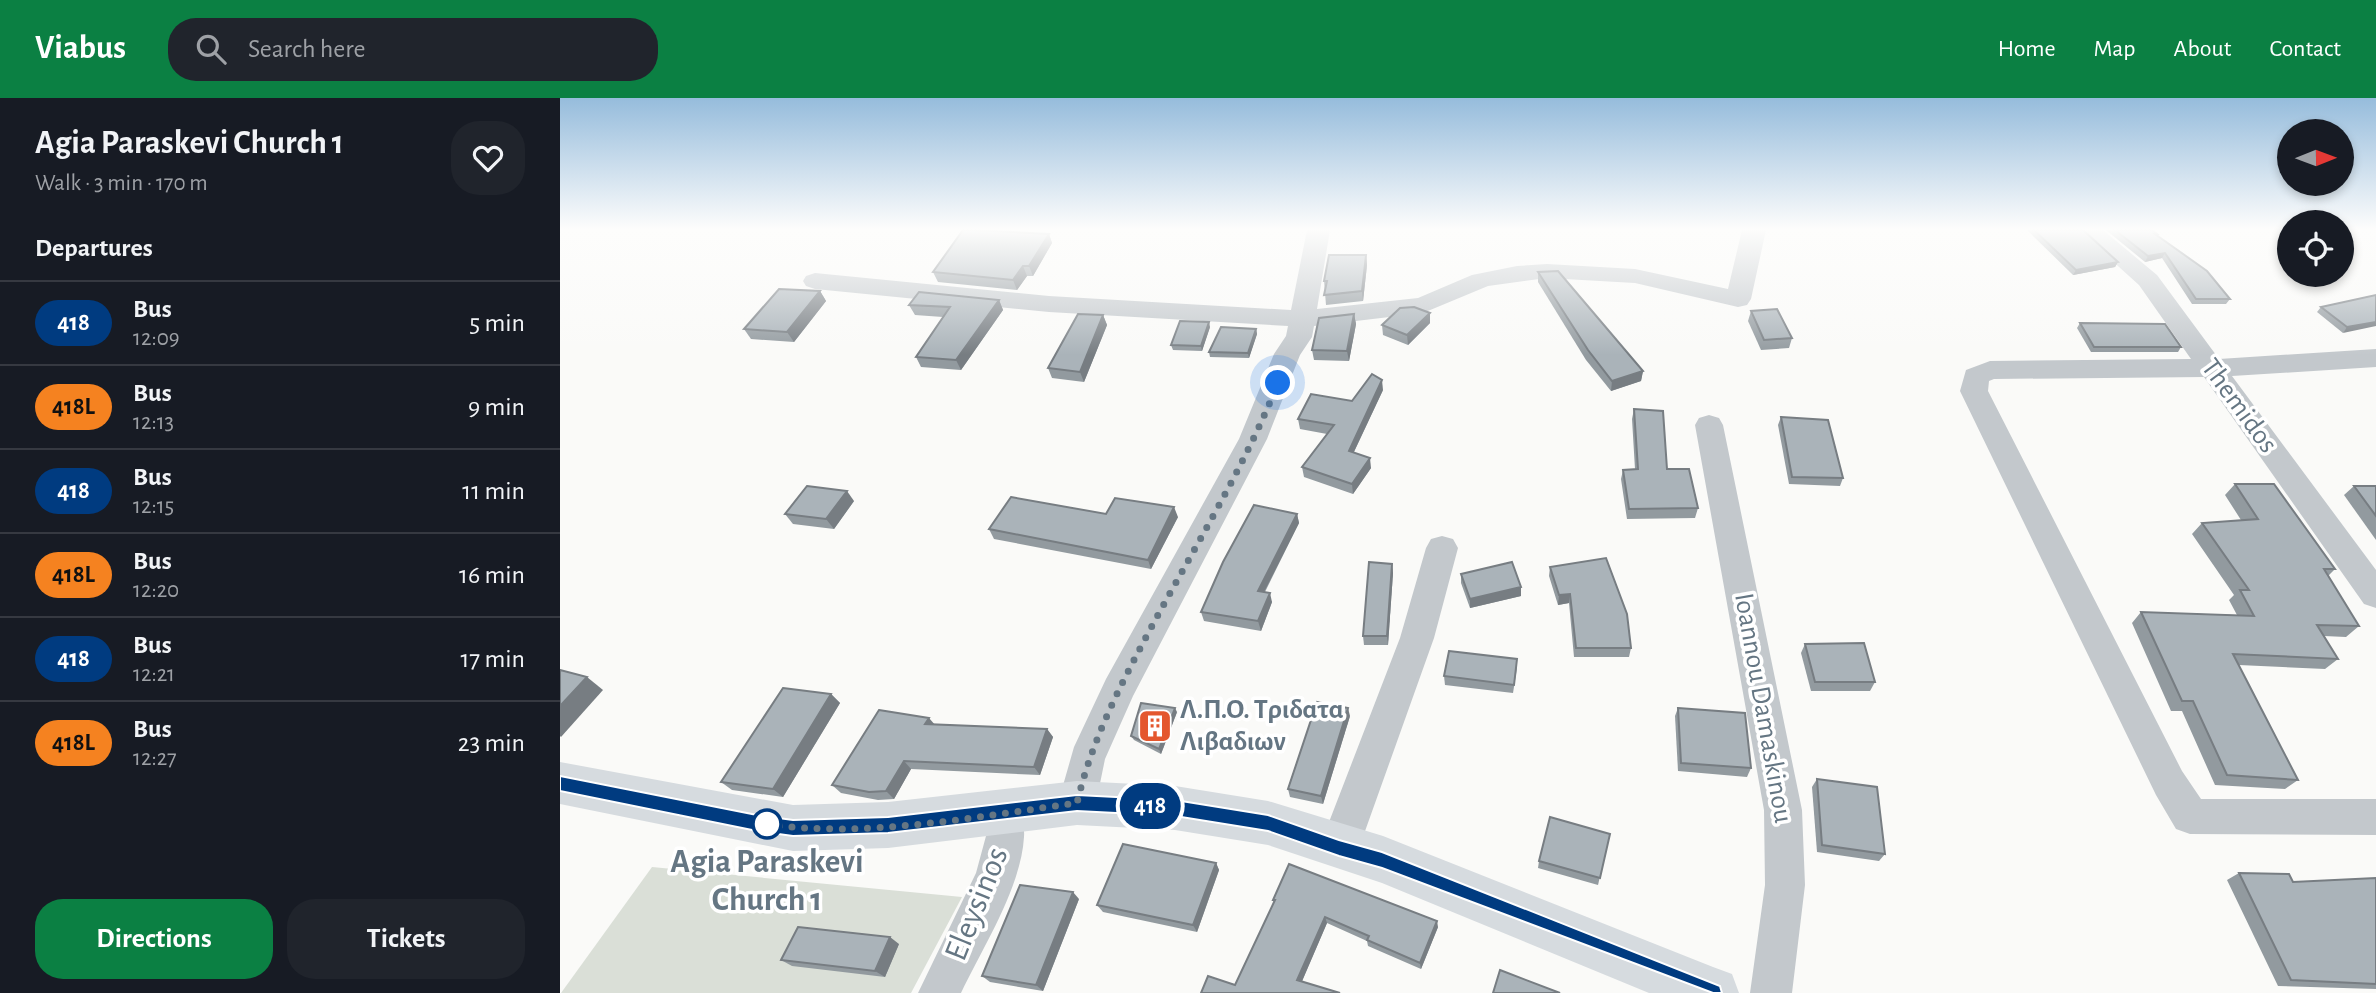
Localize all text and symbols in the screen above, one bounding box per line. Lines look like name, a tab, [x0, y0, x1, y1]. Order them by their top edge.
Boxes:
search box	[168, 18, 658, 81]
icon: search	[192, 30, 230, 68]
text: Viabus	[35, 32, 126, 65]
text: Search here	[248, 36, 366, 62]
text: Home	[1998, 37, 2056, 61]
text: Map	[2094, 37, 2136, 61]
text: About	[2174, 37, 2231, 61]
text: Contact	[2269, 37, 2341, 61]
north arrow	[2277, 119, 2354, 196]
map controls	[2277, 119, 2354, 287]
button: heart	[451, 121, 525, 195]
text: Agia Paraskevi Church 1	[35, 127, 344, 160]
text: Walk · 3 min · 170 m	[35, 172, 208, 195]
button: locate	[2277, 210, 2354, 287]
text: Departures	[35, 235, 153, 261]
text: Bus	[133, 296, 172, 322]
text: 5 min	[469, 310, 525, 336]
text: 418	[57, 311, 90, 335]
text: 12:09	[133, 327, 180, 350]
street label: Themidos	[2196, 354, 2282, 458]
your location	[1260, 365, 1295, 400]
text: Bus	[133, 380, 172, 406]
text: 9 min	[468, 394, 525, 420]
text: 418L	[52, 395, 95, 419]
text: 12:13	[133, 411, 174, 434]
text: Bus	[133, 464, 172, 490]
text: 11 min	[462, 478, 525, 504]
text: 418	[57, 479, 90, 503]
text: 12:15	[133, 495, 174, 518]
text: Bus	[133, 548, 172, 574]
text: 16 min	[459, 562, 525, 588]
text: 418L	[52, 563, 95, 587]
text: 12:20	[133, 579, 179, 602]
street label: Ioannou Damaskinou	[1729, 591, 1797, 825]
text: Bus	[133, 632, 172, 658]
text: 17 min	[460, 646, 525, 672]
text: 418	[57, 647, 90, 671]
text: 12:21	[133, 663, 175, 686]
place label: Λ.Π.Ο. Τριδατα Λιβαδιων	[1180, 696, 1344, 756]
building icon: Λ.Π.Ο. Τριδατα Λιβαδιων	[1136, 707, 1174, 745]
text: Bus	[133, 716, 172, 742]
text: 23 min	[458, 730, 525, 756]
text: 418L	[52, 731, 95, 755]
text: 12:27	[133, 747, 177, 770]
line badge: 418	[1110, 783, 1190, 829]
text: 418	[1134, 794, 1166, 818]
marker: Agia Paraskevi Church 1	[752, 809, 782, 839]
street label: Eleysinos	[939, 843, 1015, 965]
place label: Agia Paraskevi Church 1	[670, 846, 864, 917]
button: Directions	[35, 899, 273, 979]
button: Tickets	[287, 899, 525, 979]

